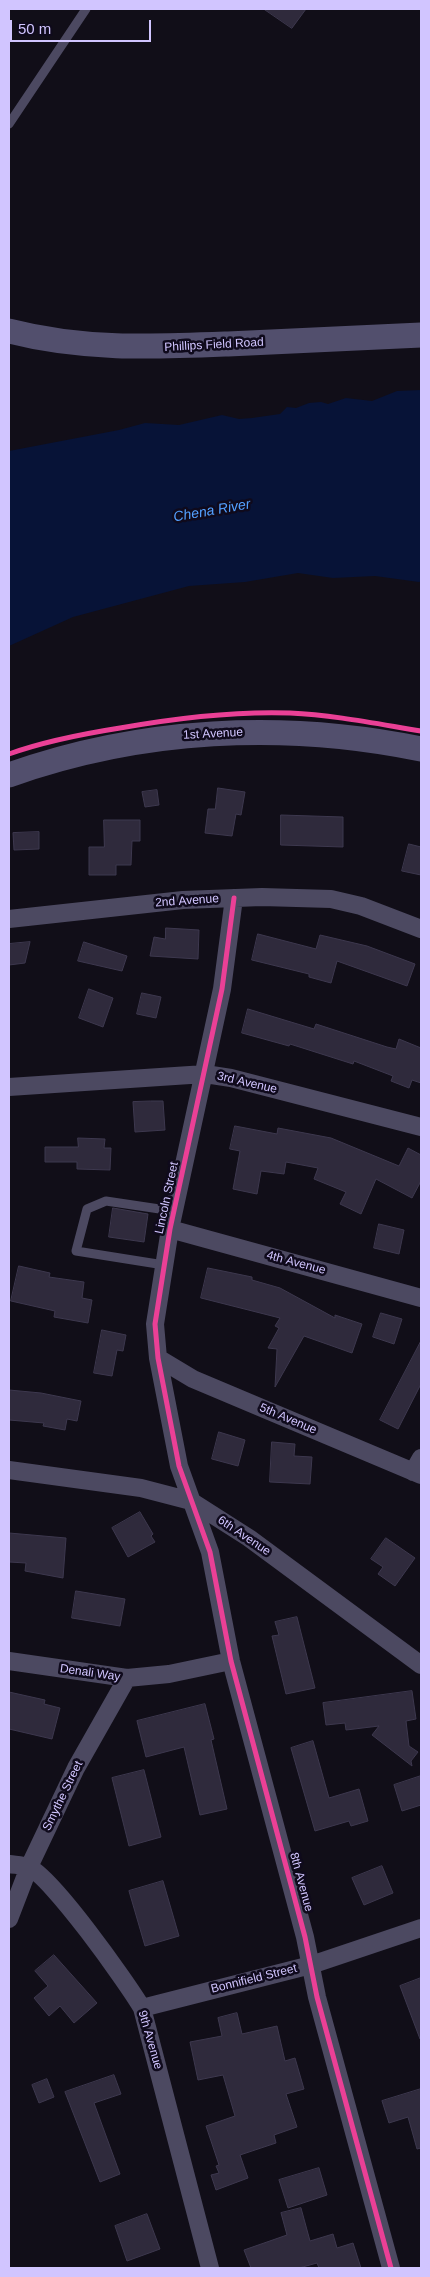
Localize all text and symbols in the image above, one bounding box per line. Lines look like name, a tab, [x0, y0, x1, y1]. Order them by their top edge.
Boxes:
scale bar	[12, 10, 154, 42]
text: 50 m	[18, 20, 51, 37]
street label: Phillips Field Road	[164, 335, 264, 355]
water label: Chena River	[172, 496, 252, 526]
street label: 1st Avenue	[183, 725, 243, 743]
street label: 2nd Avenue	[155, 892, 219, 910]
street label: 3rd Avenue	[216, 1069, 278, 1097]
street label: Lincoln Street	[152, 1161, 182, 1235]
street label: 4th Avenue	[265, 1248, 327, 1278]
street label: 5th Avenue	[257, 1401, 319, 1437]
street label: 6th Avenue	[215, 1513, 273, 1559]
street label: Denali Way	[59, 1662, 121, 1684]
street label: Smythe Street	[40, 1759, 86, 1833]
street label: 8th Avenue	[286, 1851, 316, 1913]
street label: Bonnifield Street	[210, 1961, 298, 1997]
street label: 9th Avenue	[135, 2009, 165, 2071]

